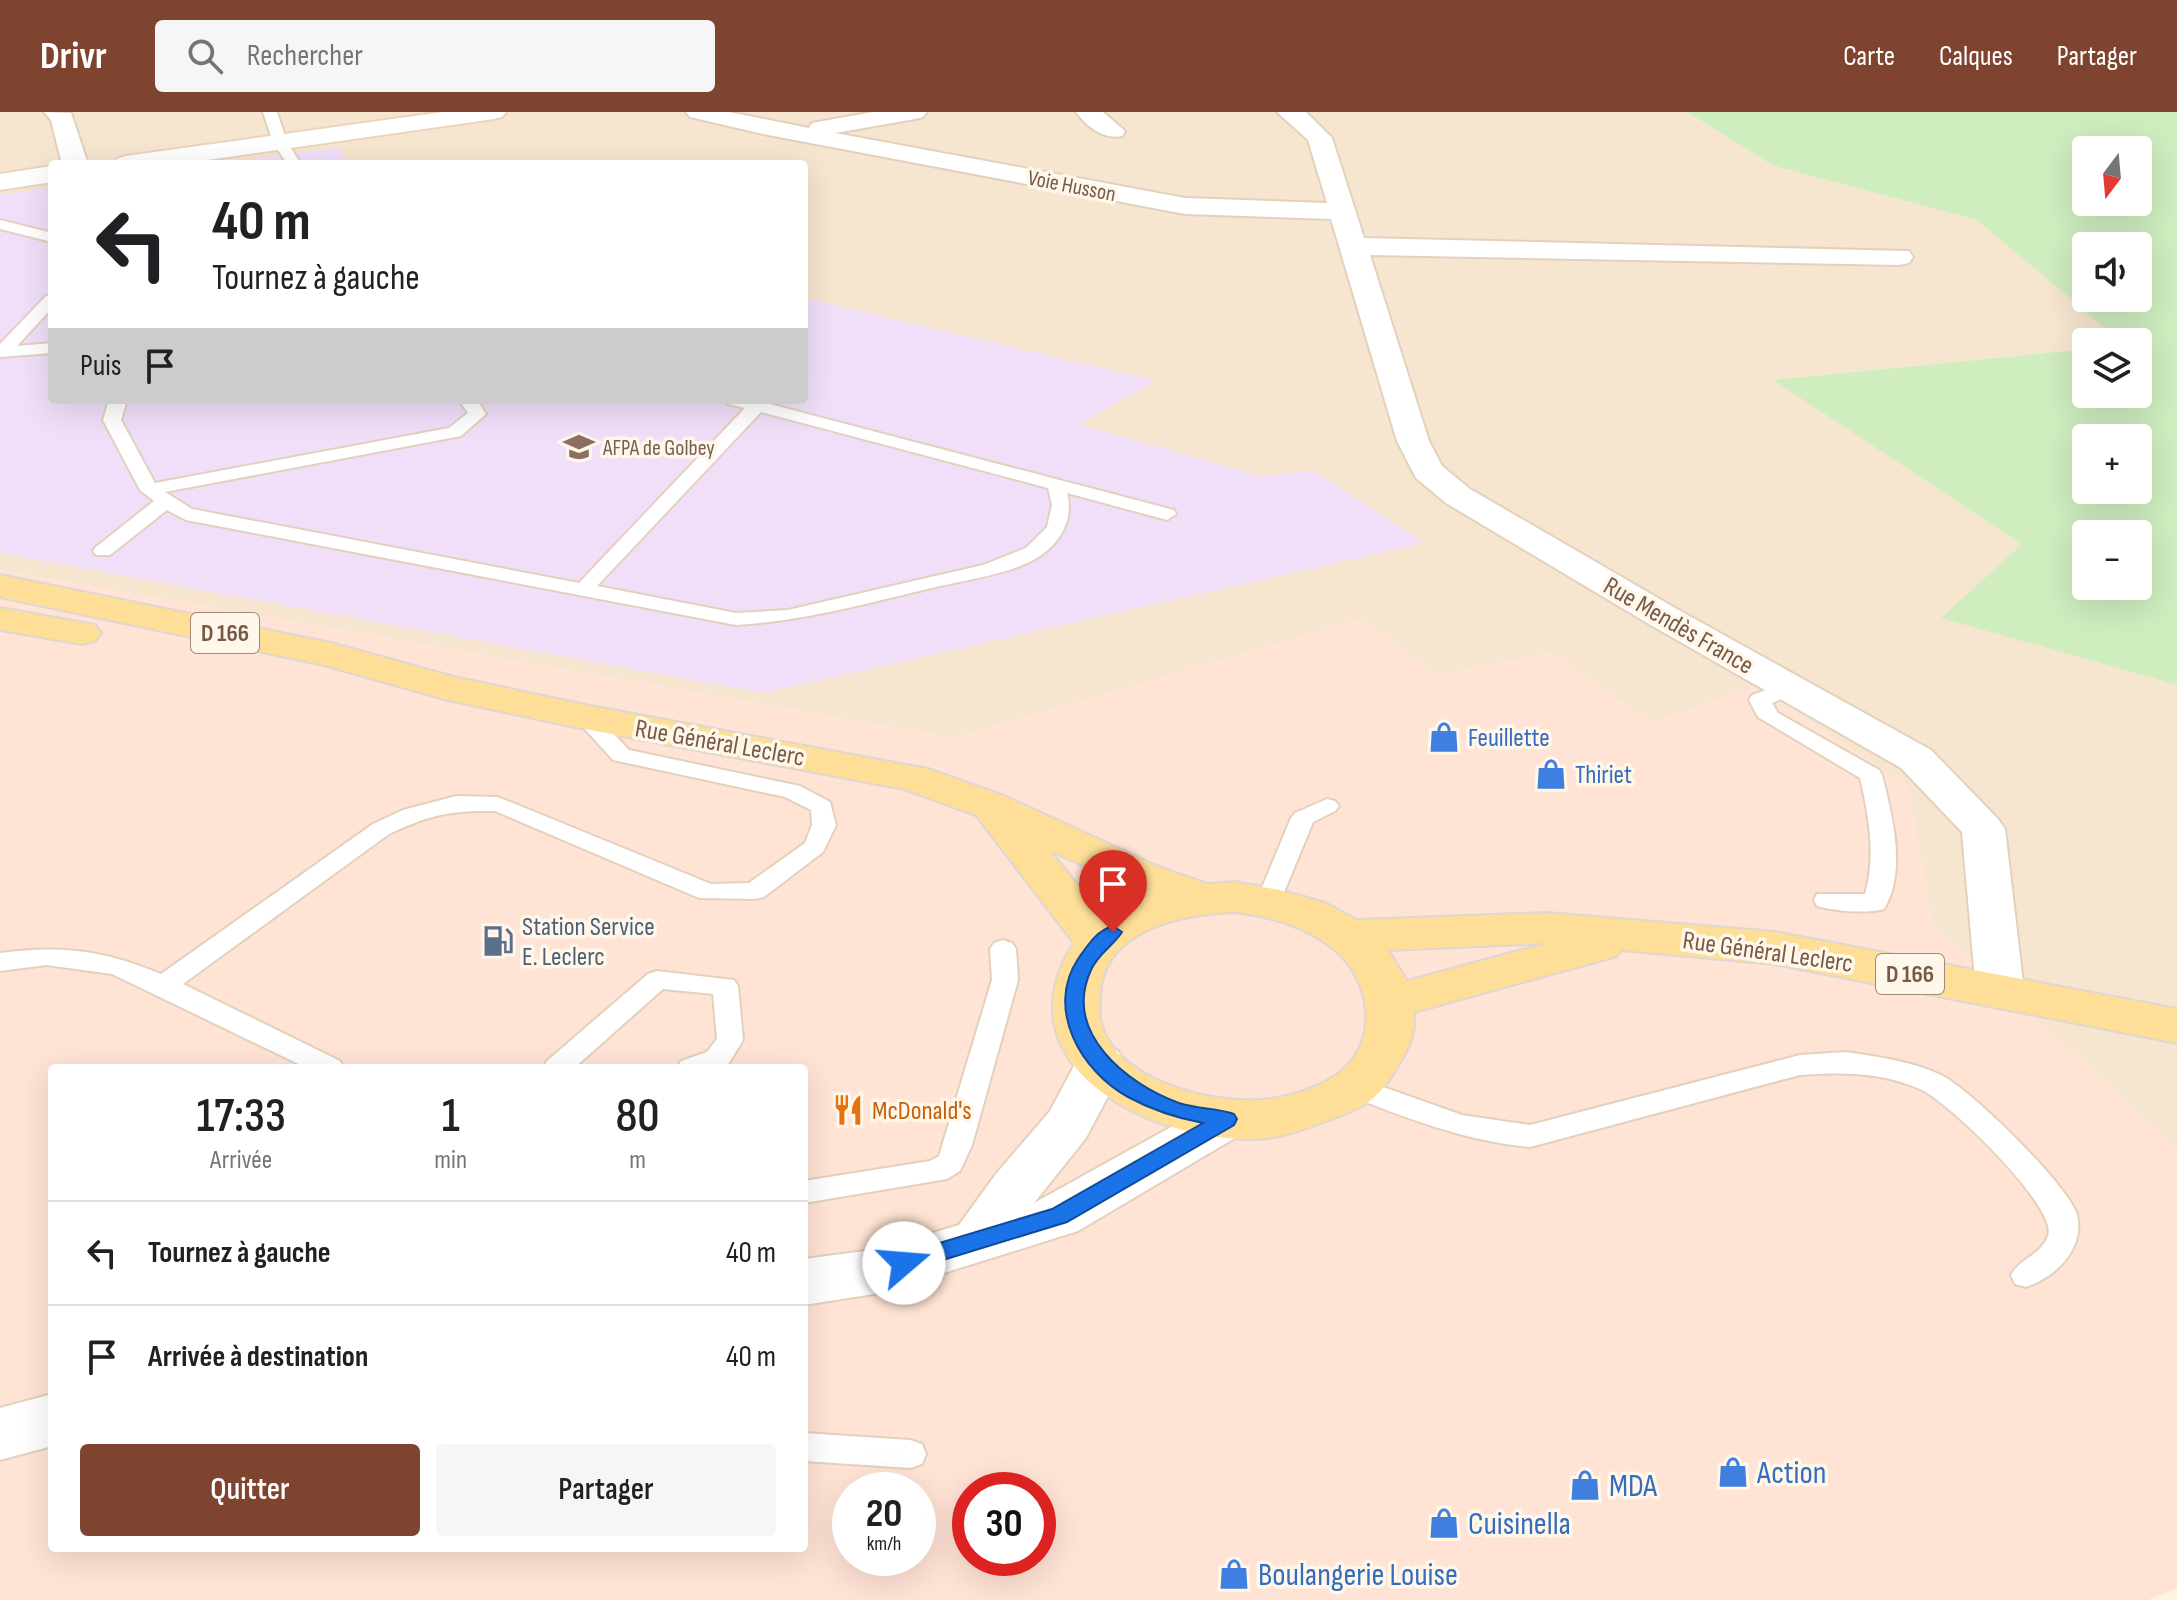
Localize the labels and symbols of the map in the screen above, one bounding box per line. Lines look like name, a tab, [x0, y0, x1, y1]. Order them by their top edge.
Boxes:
north arrow	[2072, 136, 2152, 216]
street label: Voie Husson	[1025, 165, 1118, 208]
school or university icon: AFPA de Golbey	[562, 430, 596, 464]
place label: AFPA de Golbey	[602, 435, 715, 462]
street label: Rue Mendès France	[1598, 571, 1759, 682]
road number: D 166	[191, 613, 259, 653]
street label: Rue Général Leclerc	[633, 713, 807, 774]
shop icon: Feuillette	[1427, 720, 1461, 754]
place label: Feuillette	[1468, 723, 1550, 754]
shop icon: Thiriet	[1534, 757, 1568, 791]
place label: Thiriet	[1575, 760, 1632, 791]
pin	[1079, 850, 1147, 932]
place label: Station Service E. Leclerc	[522, 912, 655, 973]
fuel station icon: Station Service E. Leclerc	[481, 924, 515, 958]
street label: Rue Général Leclerc	[1681, 925, 1855, 980]
road number: D 166	[1876, 954, 1944, 994]
restaurant icon: McDonald's	[831, 1093, 865, 1127]
place label: McDonald's	[872, 1096, 972, 1127]
position arrow	[862, 1221, 946, 1305]
place label: Action	[1756, 1454, 1826, 1493]
shop icon: Action	[1716, 1455, 1750, 1489]
place label: MDA	[1609, 1467, 1657, 1506]
shop icon: MDA	[1568, 1468, 1602, 1502]
speed limit sign: 30	[952, 1472, 1056, 1576]
place label: Cuisinella	[1468, 1505, 1571, 1544]
shop icon: Cuisinella	[1427, 1506, 1461, 1540]
place label: Boulangerie Louise	[1258, 1556, 1458, 1595]
shop icon: Boulangerie Louise	[1217, 1557, 1251, 1591]

